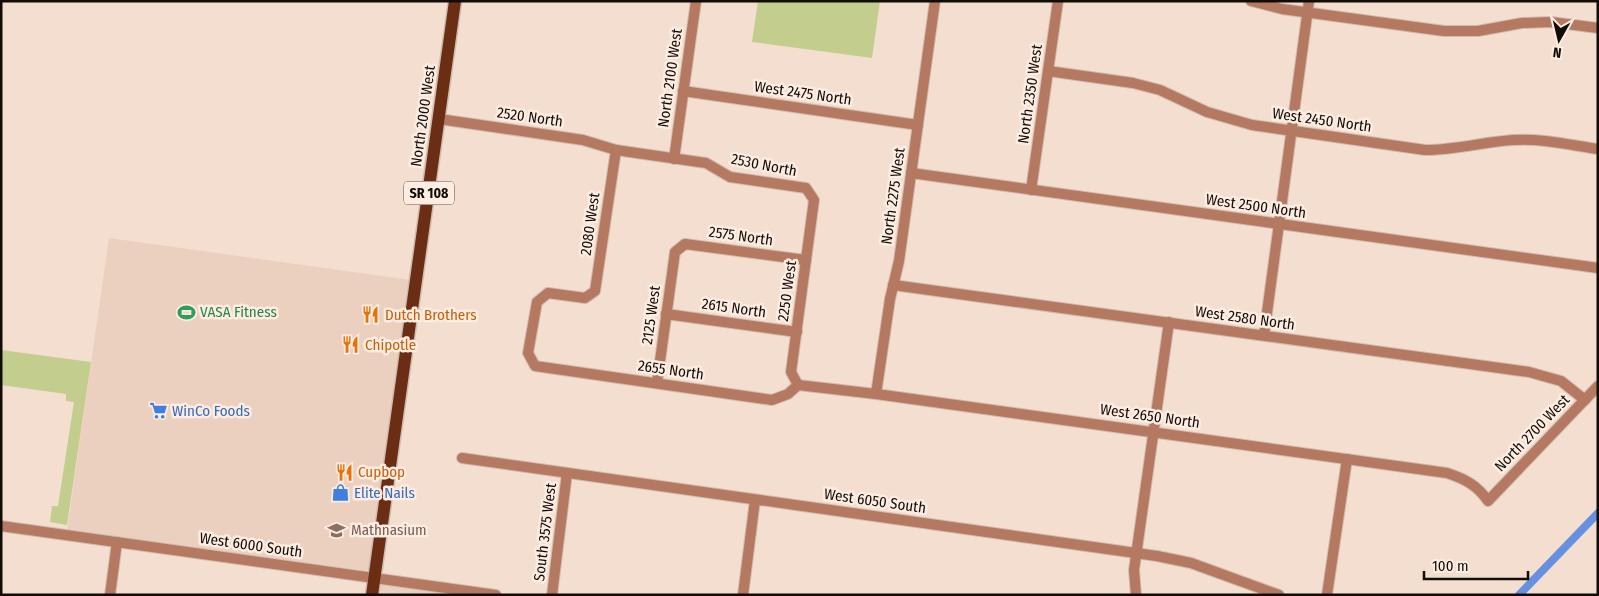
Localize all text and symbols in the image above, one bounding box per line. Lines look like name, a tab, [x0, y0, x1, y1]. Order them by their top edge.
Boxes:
north arrow	[1534, 15, 1584, 65]
street label: North 2100 West	[654, 27, 686, 129]
street label: North 2350 West	[1014, 43, 1046, 145]
text: N	[1552, 43, 1563, 61]
street label: North 2000 West	[407, 64, 439, 168]
street label: West 2475 North	[753, 77, 853, 109]
street label: 2520 North	[496, 103, 564, 131]
street label: West 2450 North	[1271, 104, 1373, 136]
street label: North 2275 West	[877, 146, 909, 246]
street label: 2530 North	[730, 150, 798, 180]
road number: SR 108	[404, 182, 454, 204]
street label: West 2500 North	[1205, 190, 1307, 222]
street label: 2080 West	[577, 191, 603, 256]
street label: 2575 North	[708, 223, 774, 249]
street label: 2250 West	[774, 259, 800, 323]
street label: 2125 West	[638, 284, 664, 345]
street label: 2615 North	[701, 295, 767, 321]
sports icon: VASA Fitness	[176, 302, 196, 322]
street label: West 2580 North	[1194, 302, 1296, 334]
place label: VASA Fitness	[200, 303, 277, 321]
restaurant icon: Dutch Brothers	[361, 305, 381, 325]
place label: Dutch Brothers	[385, 306, 477, 324]
restaurant icon: Chipotle	[341, 335, 361, 355]
place label: Chipotle	[365, 336, 416, 354]
street label: 2655 North	[637, 356, 705, 384]
street label: North 2700 West	[1491, 391, 1573, 475]
street label: West 2650 North	[1099, 400, 1201, 432]
supermarket icon: WinCo Foods	[148, 401, 168, 421]
place label: WinCo Foods	[172, 402, 250, 420]
restaurant icon: Cupbop	[334, 462, 354, 482]
place label: Cupbop	[358, 463, 405, 481]
street label: South 3575 West	[530, 482, 560, 582]
shop icon: Elite Nails	[330, 483, 350, 503]
place label: Elite Nails	[354, 484, 415, 502]
street label: West 6050 South	[823, 485, 927, 517]
school or university icon: Mathnasium	[327, 520, 347, 540]
place label: Mathnasium	[351, 521, 427, 539]
street label: West 6000 South	[198, 529, 304, 561]
scale bar	[1424, 548, 1528, 580]
text: 100 m	[1432, 557, 1469, 575]

